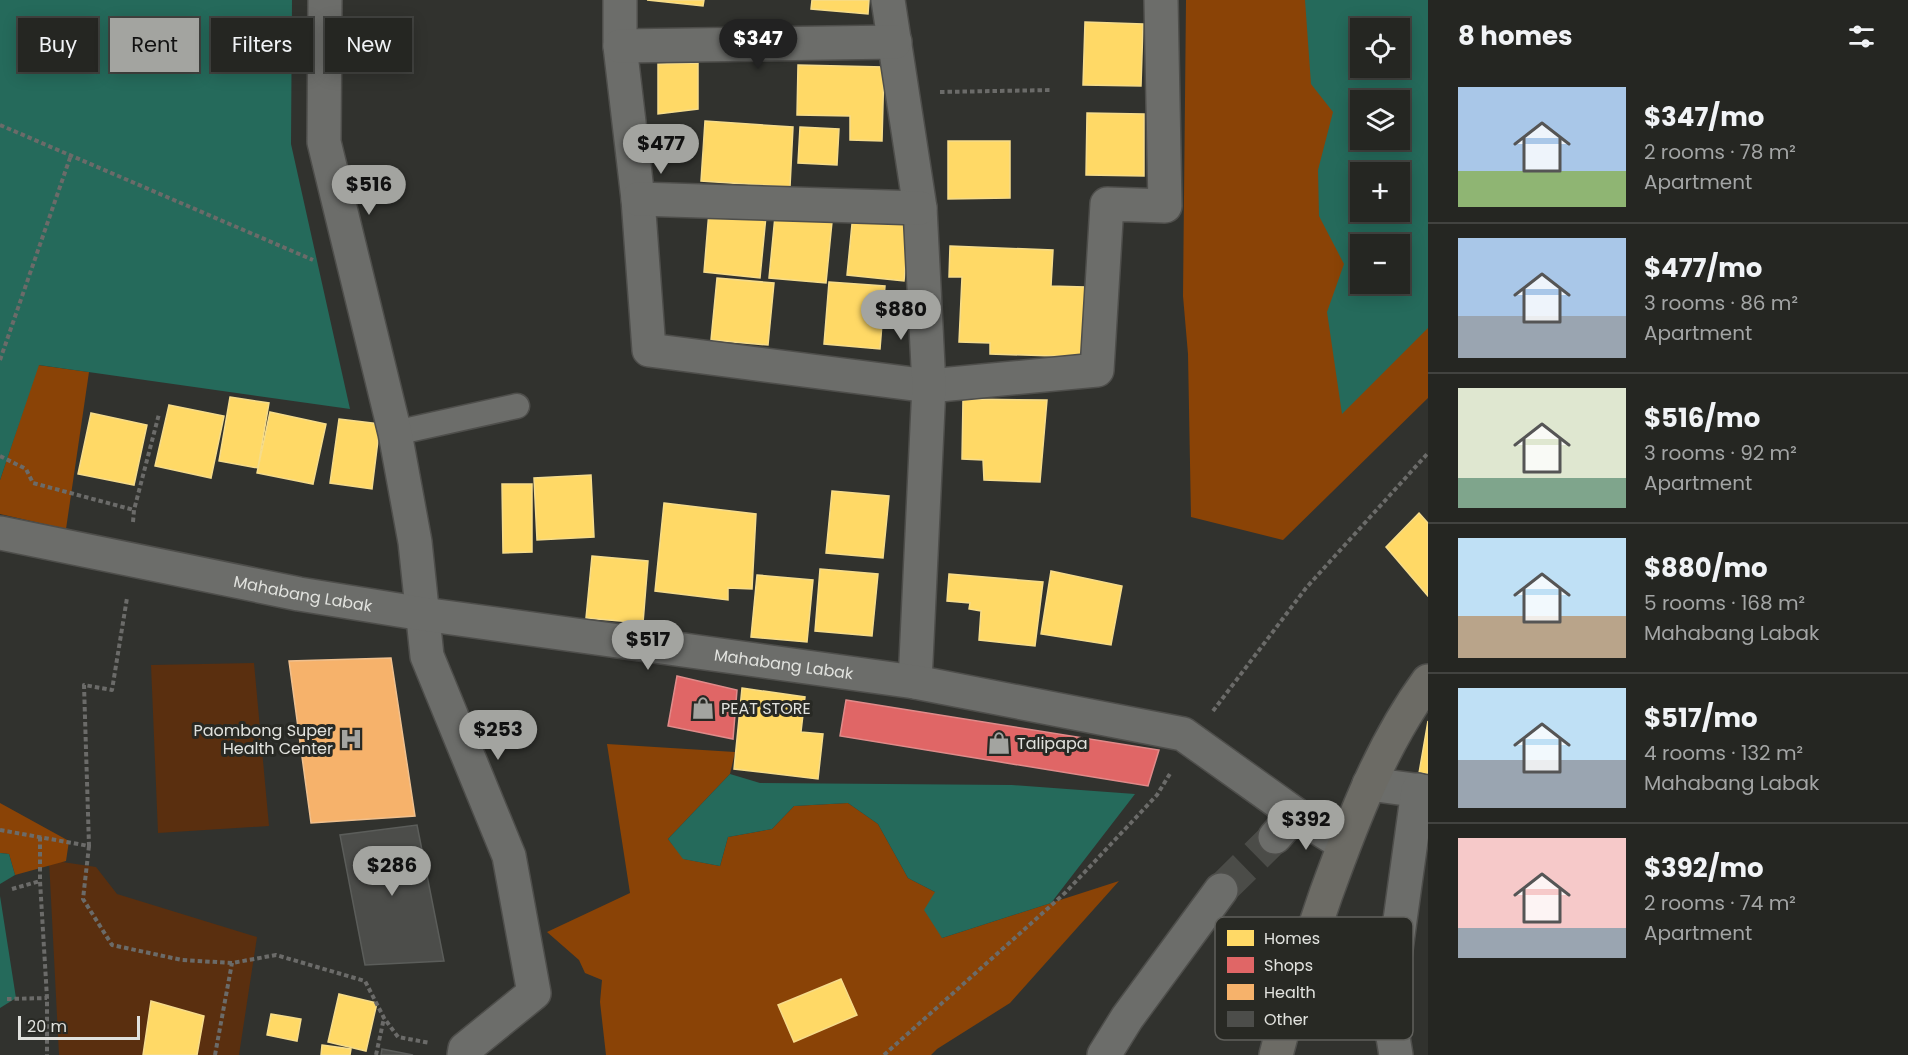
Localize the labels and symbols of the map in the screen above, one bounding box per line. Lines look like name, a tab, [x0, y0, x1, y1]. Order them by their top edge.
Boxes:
pin: $347	[722, 19, 794, 70]
pin: $477	[625, 124, 697, 175]
pin: $516	[333, 165, 405, 216]
pin: $880	[865, 290, 937, 341]
street label: Mahabang Labak	[232, 570, 375, 618]
pin: $517	[612, 620, 684, 671]
street label: Mahabang Labak	[713, 643, 856, 685]
shop icon: PEAT STORE	[690, 695, 716, 721]
place label: PEAT STORE	[721, 697, 811, 720]
pin: $253	[462, 710, 534, 761]
place label: Paombong Super Health Center	[193, 719, 333, 760]
hospital icon: Paombong Super Health Center	[338, 726, 364, 752]
shop icon: Talipapa	[986, 730, 1012, 756]
place label: Talipapa	[1017, 732, 1088, 755]
pin: $392	[1270, 800, 1342, 851]
pin: $286	[356, 846, 428, 897]
legend	[1215, 917, 1413, 1040]
text: Homes	[1264, 927, 1320, 950]
text: Shops	[1264, 954, 1313, 977]
text: Health	[1264, 981, 1316, 1004]
text: Other	[1264, 1008, 1309, 1031]
scale bar	[18, 1013, 140, 1040]

